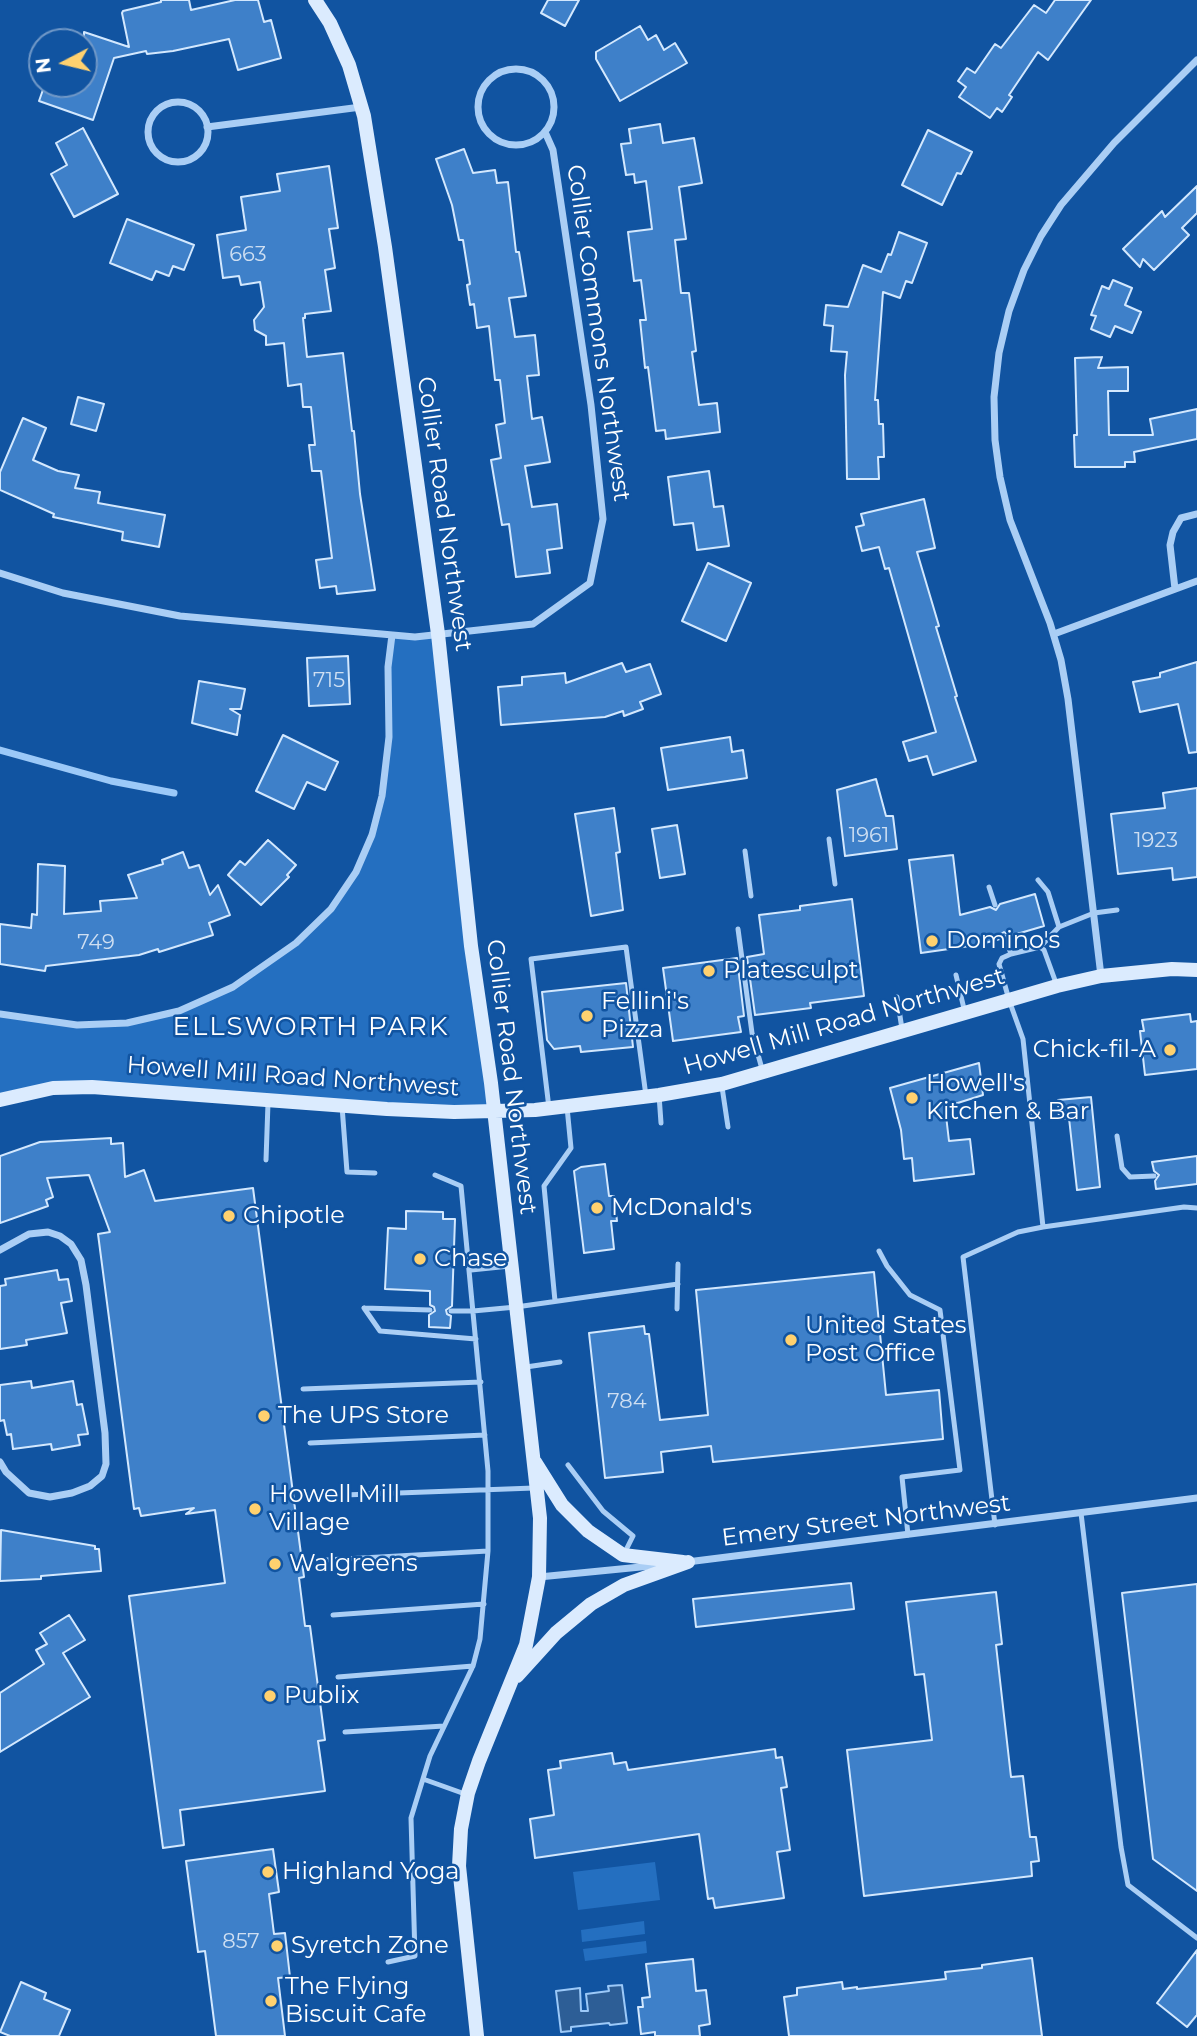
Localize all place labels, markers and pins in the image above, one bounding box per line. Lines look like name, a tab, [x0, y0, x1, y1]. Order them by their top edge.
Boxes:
place label: Domino's	[946, 927, 1060, 955]
marker: Domino's	[924, 933, 940, 949]
place label: Platesculpt	[723, 957, 858, 985]
marker: Platesculpt	[701, 963, 717, 979]
place label: Fellini's Pizza	[601, 988, 689, 1044]
marker: Fellini's Pizza	[579, 1008, 595, 1024]
place label: Chick-fil-A	[1033, 1036, 1156, 1064]
marker: Chick-fil-A	[1162, 1042, 1178, 1058]
place label: Howell's Kitchen & Bar	[926, 1070, 1089, 1126]
marker: Howell's Kitchen & Bar	[904, 1090, 920, 1106]
place label: McDonald's	[611, 1194, 752, 1222]
marker: McDonald's	[589, 1200, 605, 1216]
place label: Chipotle	[243, 1202, 345, 1230]
marker: Chipotle	[221, 1208, 237, 1224]
place label: Chase	[434, 1245, 508, 1273]
marker: Chase	[412, 1251, 428, 1267]
place label: United States Post Office	[805, 1312, 967, 1368]
marker: United States Post Office	[783, 1332, 799, 1348]
place label: The UPS Store	[278, 1402, 449, 1430]
marker: The UPS Store	[256, 1408, 272, 1424]
place label: Howell Mill Village	[269, 1481, 400, 1537]
marker: Howell Mill Village	[247, 1501, 263, 1517]
place label: Walgreens	[289, 1550, 418, 1578]
marker: Walgreens	[267, 1556, 283, 1572]
place label: Publix	[284, 1682, 359, 1710]
marker: Publix	[262, 1688, 278, 1704]
place label: Highland Yoga	[282, 1858, 459, 1886]
marker: Highland Yoga	[260, 1864, 276, 1880]
place label: Syretch Zone	[291, 1932, 449, 1960]
marker: Syretch Zone	[269, 1938, 285, 1954]
place label: The Flying Biscuit Cafe	[285, 1973, 427, 2029]
marker: The Flying Biscuit Cafe	[263, 1993, 279, 2009]

